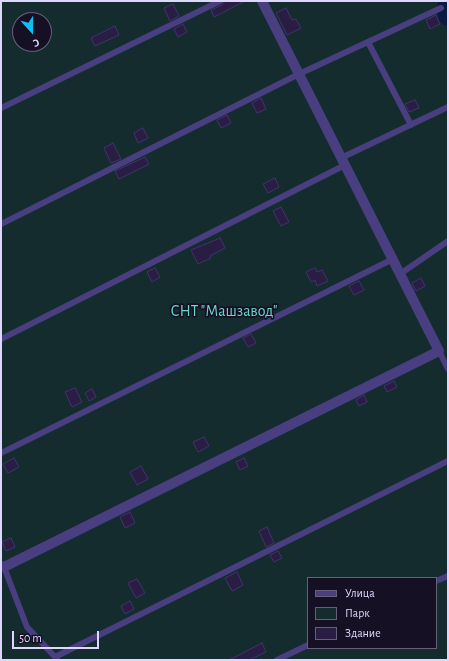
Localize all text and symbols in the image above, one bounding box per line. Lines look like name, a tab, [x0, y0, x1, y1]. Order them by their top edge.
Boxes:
north arrow	[12, 12, 52, 52]
text: С	[31, 37, 41, 49]
park label: СНТ "Машзавод"	[171, 301, 277, 321]
legend	[307, 577, 437, 649]
text: Улица	[345, 587, 375, 599]
text: Парк	[345, 607, 370, 619]
scale bar	[14, 623, 101, 649]
text: Здание	[345, 627, 381, 639]
text: 50 m	[19, 632, 42, 644]

